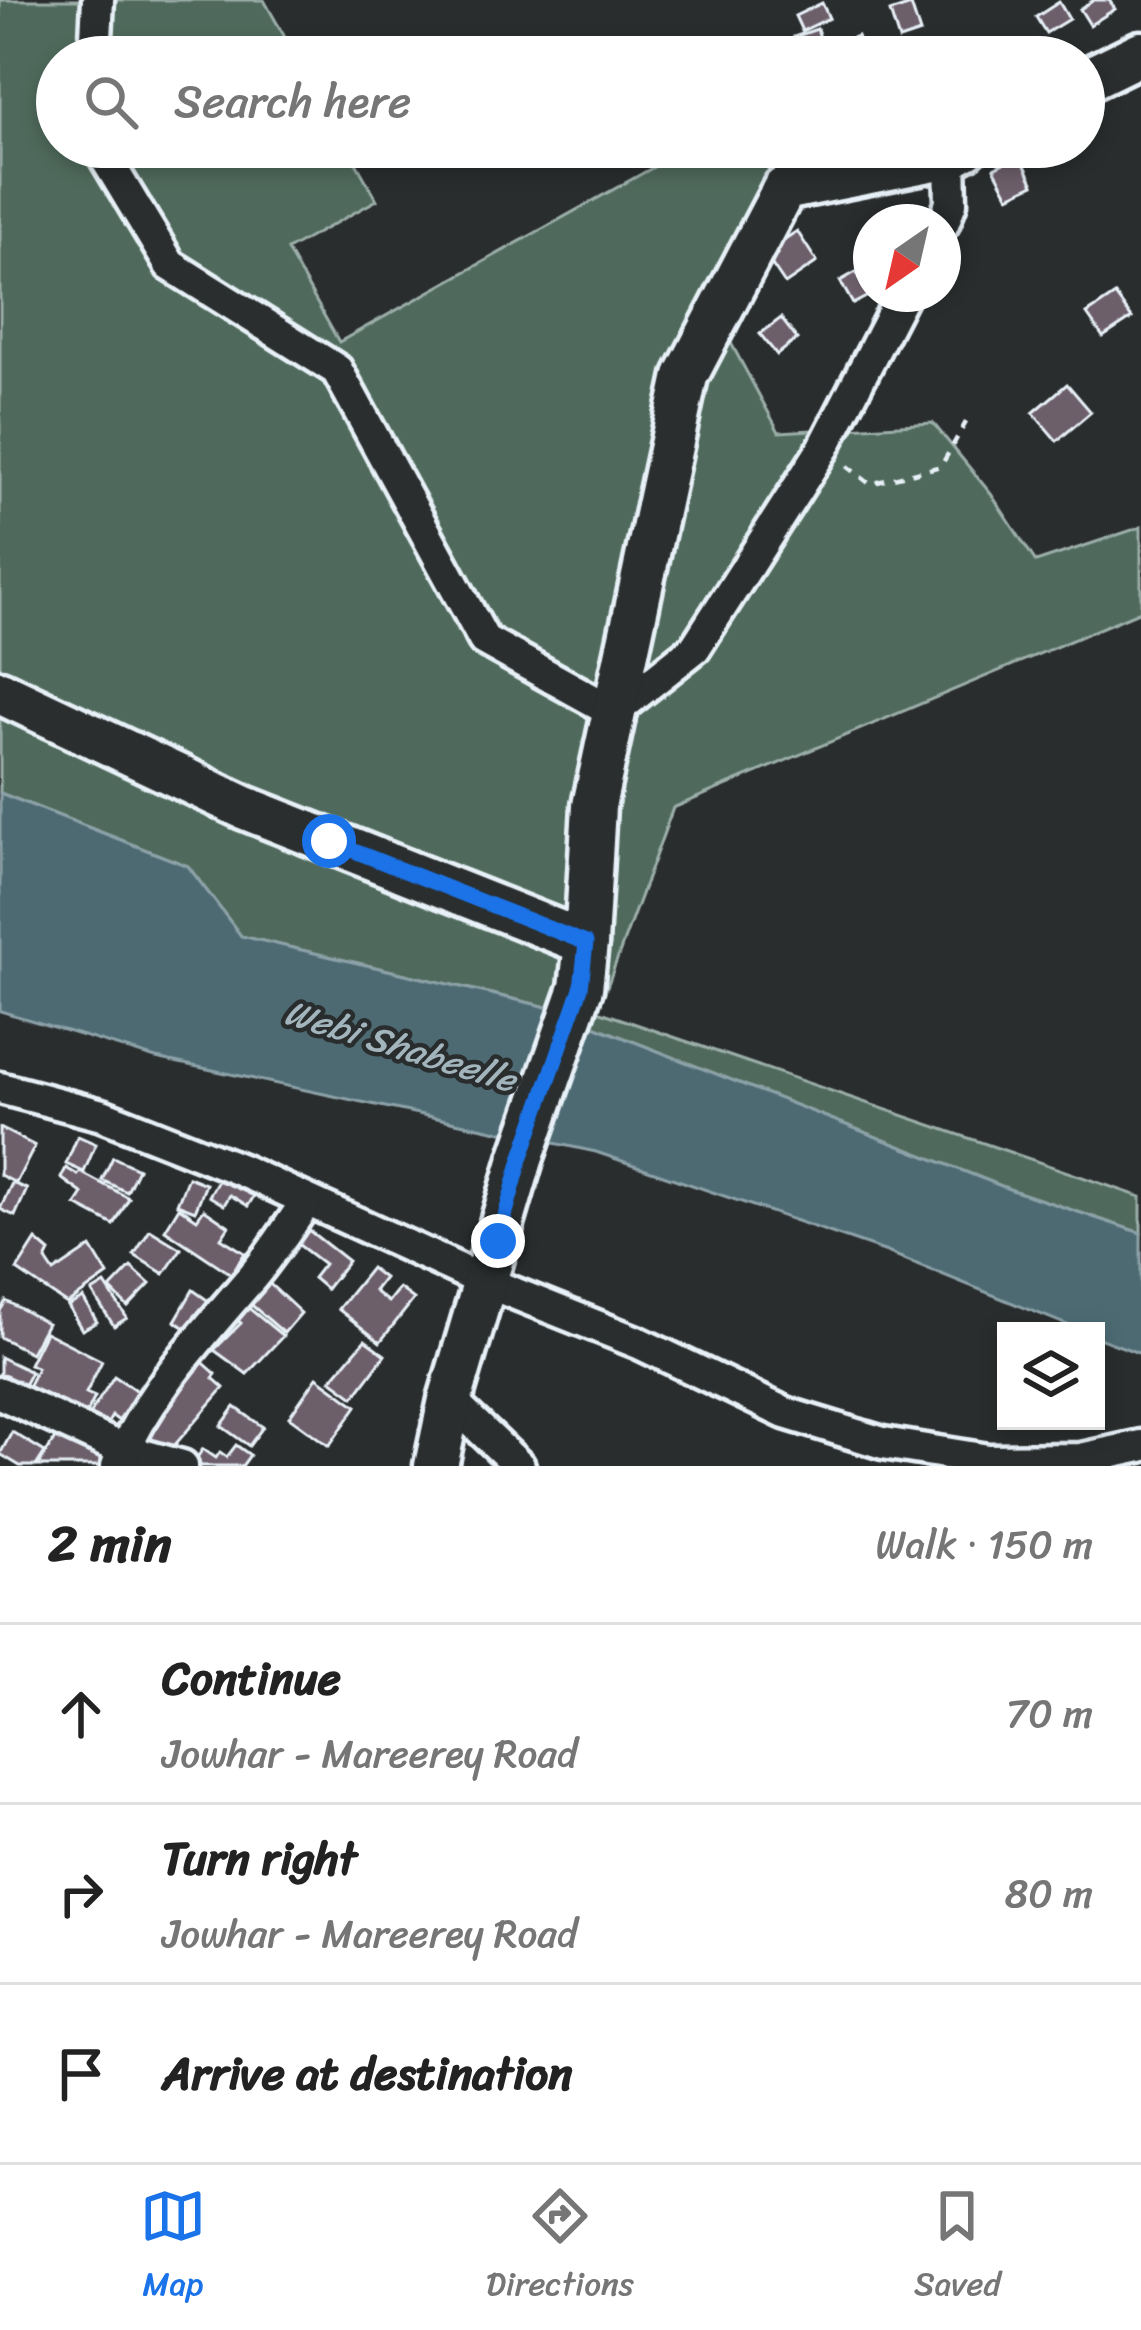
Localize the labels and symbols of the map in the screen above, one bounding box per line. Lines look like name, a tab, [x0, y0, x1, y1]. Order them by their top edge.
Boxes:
north arrow	[853, 204, 961, 312]
route start	[302, 814, 356, 868]
water label: Webi Shabeelle	[276, 980, 527, 1113]
route end	[471, 1214, 525, 1268]

